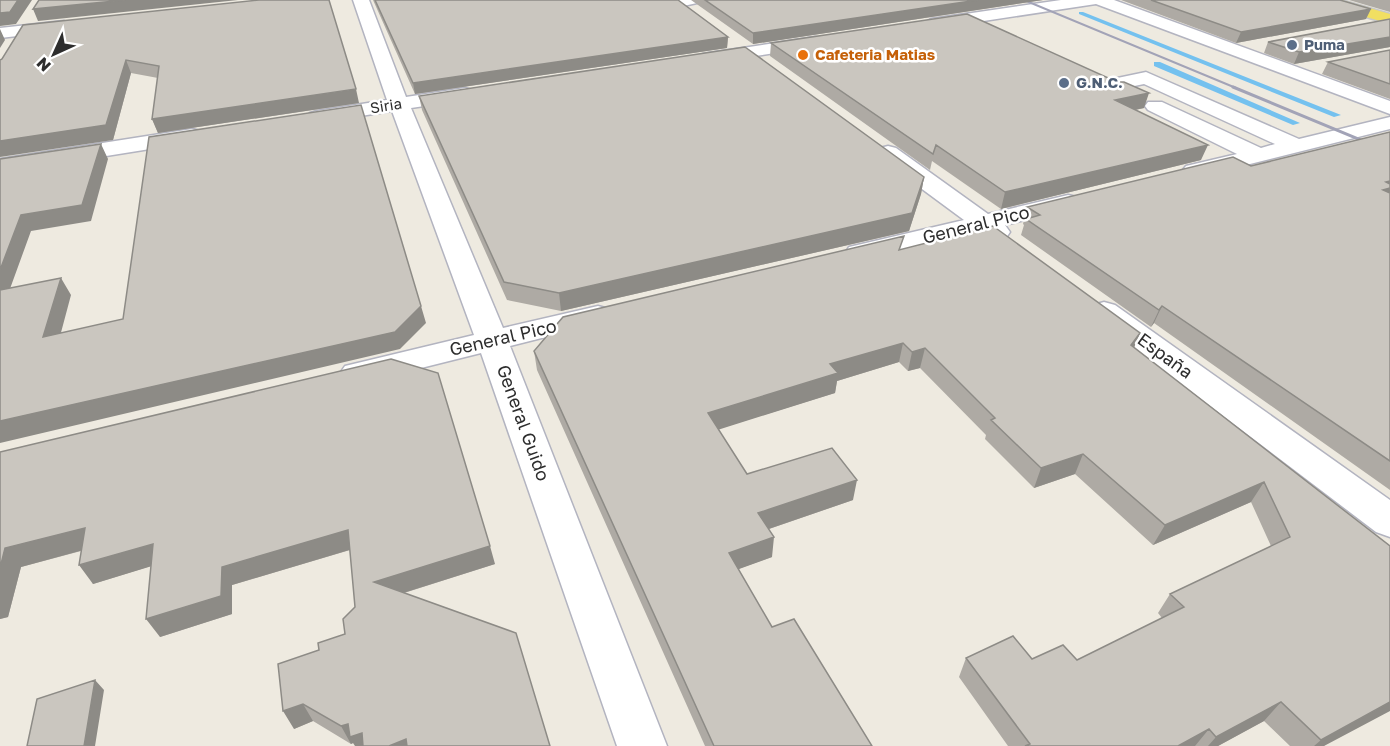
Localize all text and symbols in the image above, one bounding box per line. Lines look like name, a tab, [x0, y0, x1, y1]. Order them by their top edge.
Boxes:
north arrow	[24, 24, 84, 84]
place label: Puma	[1304, 35, 1345, 53]
marker: Puma	[1285, 38, 1299, 52]
place label: Cafeteria Matias	[815, 45, 935, 63]
marker: Cafeteria Matias	[796, 48, 810, 62]
text: N	[32, 53, 55, 76]
place label: G.N.C.	[1076, 73, 1123, 91]
marker: G.N.C.	[1057, 76, 1071, 90]
street label: Siria	[369, 94, 403, 116]
street label: General Pico	[920, 200, 1031, 248]
street label: General Pico	[447, 314, 558, 360]
street label: España	[1134, 328, 1198, 383]
street label: General Guido	[493, 361, 555, 484]

